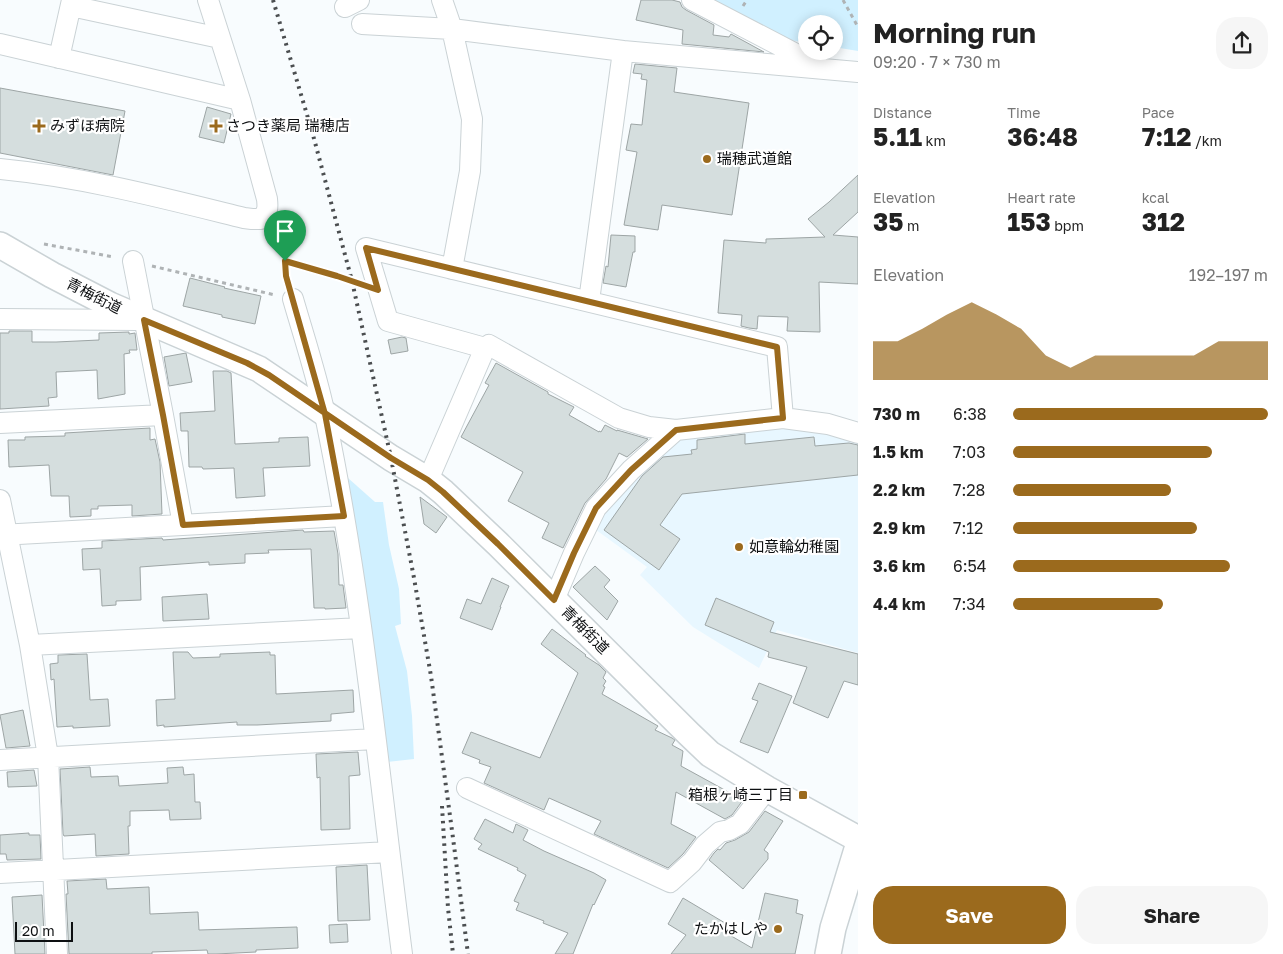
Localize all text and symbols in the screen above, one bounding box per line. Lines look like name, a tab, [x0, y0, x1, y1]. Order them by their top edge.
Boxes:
map controls	[798, 15, 843, 60]
button: locate	[798, 15, 843, 60]
text: Morning run	[873, 16, 1036, 49]
button: share	[1216, 17, 1268, 69]
text: 09:20 · 7 × 730 m	[873, 52, 1001, 72]
text: Distance	[873, 104, 932, 121]
text: Time	[1007, 104, 1040, 121]
text: Pace	[1142, 104, 1174, 121]
place label: みずほ病院	[50, 116, 125, 134]
place label: さつき薬局 瑞穂店	[226, 116, 350, 134]
marker: みずほ病院	[32, 119, 46, 133]
marker: さつき薬局 瑞穂店	[210, 120, 222, 132]
text: 5.11	[873, 121, 922, 152]
text: 36:48	[1007, 121, 1078, 152]
text: 7:12	[1142, 121, 1191, 152]
text: km	[922, 132, 946, 149]
text: /km	[1191, 132, 1222, 149]
place label: 瑞穂武道館	[717, 149, 792, 167]
marker: 瑞穂武道館	[701, 153, 713, 165]
text: Elevation	[873, 189, 935, 206]
text: Heart rate	[1007, 189, 1076, 206]
text: kcal	[1142, 189, 1169, 206]
text: 35	[873, 206, 904, 237]
text: 153	[1007, 206, 1051, 237]
text: 312	[1142, 206, 1185, 237]
pin	[264, 210, 306, 261]
icon: arrive	[271, 217, 299, 245]
text: m	[904, 217, 919, 234]
text: bpm	[1051, 217, 1084, 234]
text: Elevation	[873, 265, 944, 285]
text: 192–197 m	[1189, 265, 1268, 285]
street label: 青梅街道	[64, 273, 125, 317]
text: 730 m	[873, 404, 920, 424]
text: 6:38	[953, 404, 987, 424]
text: 1.5 km	[873, 442, 923, 462]
text: 7:03	[953, 442, 986, 462]
text: 2.2 km	[873, 480, 925, 500]
text: 7:28	[953, 480, 985, 500]
text: 2.9 km	[873, 518, 925, 538]
text: 7:12	[953, 518, 983, 538]
place label: 如意輪幼稚園	[749, 537, 839, 555]
marker: 如意輪幼稚園	[733, 541, 745, 553]
text: 3.6 km	[873, 556, 925, 576]
text: 6:54	[953, 556, 987, 576]
text: 4.4 km	[873, 594, 925, 614]
text: 7:34	[953, 594, 985, 614]
street label: 青梅街道	[558, 602, 613, 657]
place label: 箱根ヶ崎三丁目	[688, 785, 793, 803]
marker: 箱根ヶ崎三丁目	[797, 789, 809, 801]
button: Save	[873, 886, 1066, 944]
button: Share	[1076, 886, 1268, 944]
scale bar	[15, 919, 72, 942]
place label: たかはしや	[694, 919, 768, 937]
text: 20 m	[22, 922, 55, 939]
marker: たかはしや	[772, 923, 784, 935]

